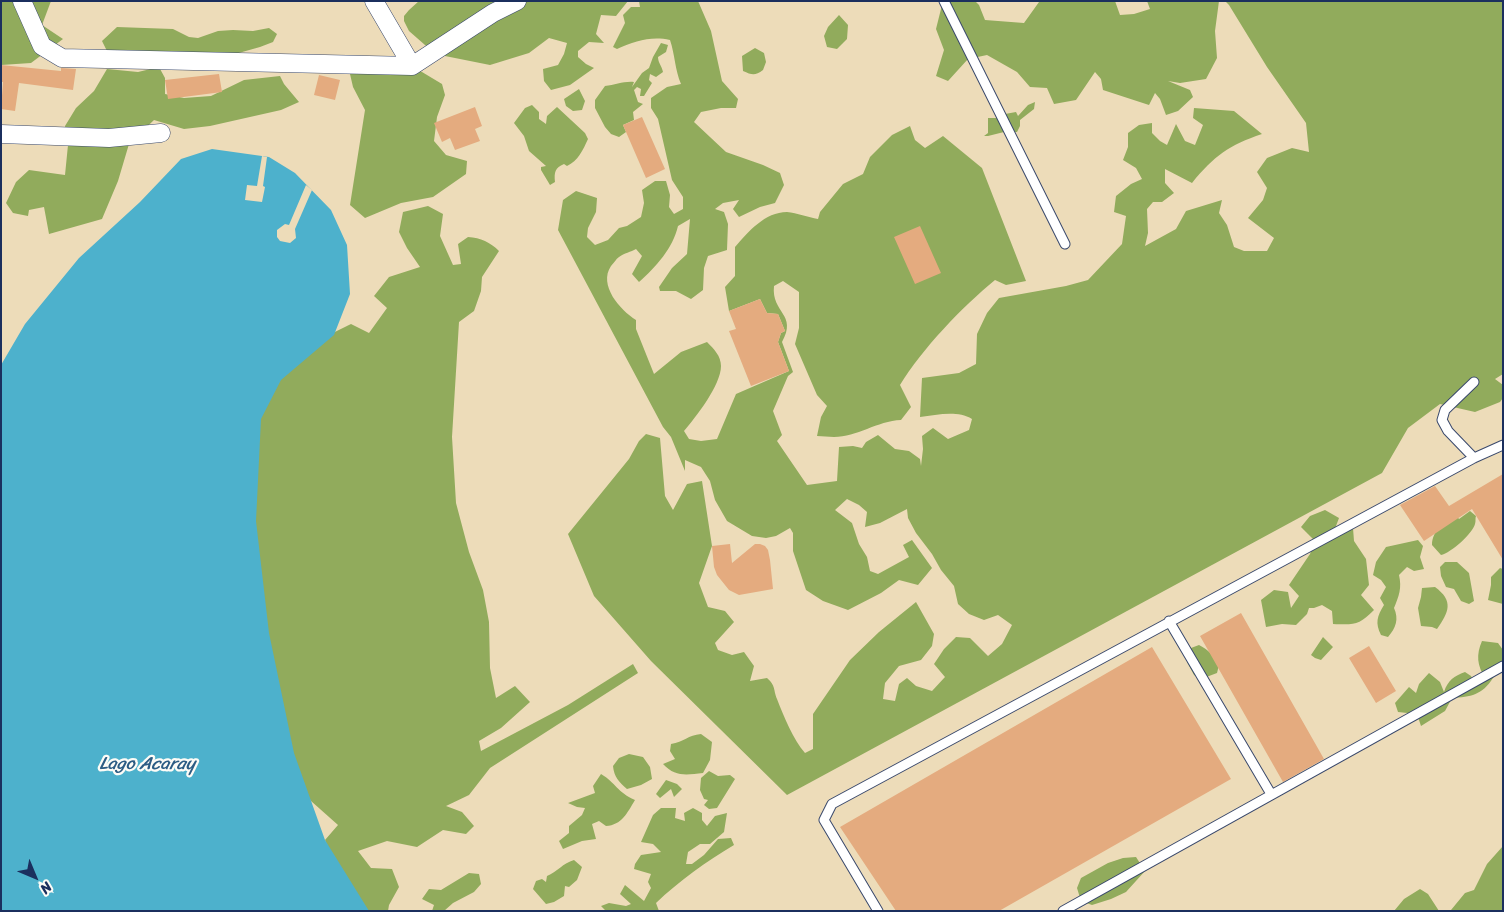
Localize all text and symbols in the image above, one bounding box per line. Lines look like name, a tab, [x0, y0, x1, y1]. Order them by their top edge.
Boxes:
water label: Lago Acaray	[99, 753, 195, 775]
north arrow	[10, 852, 60, 902]
text: N	[34, 876, 58, 900]

